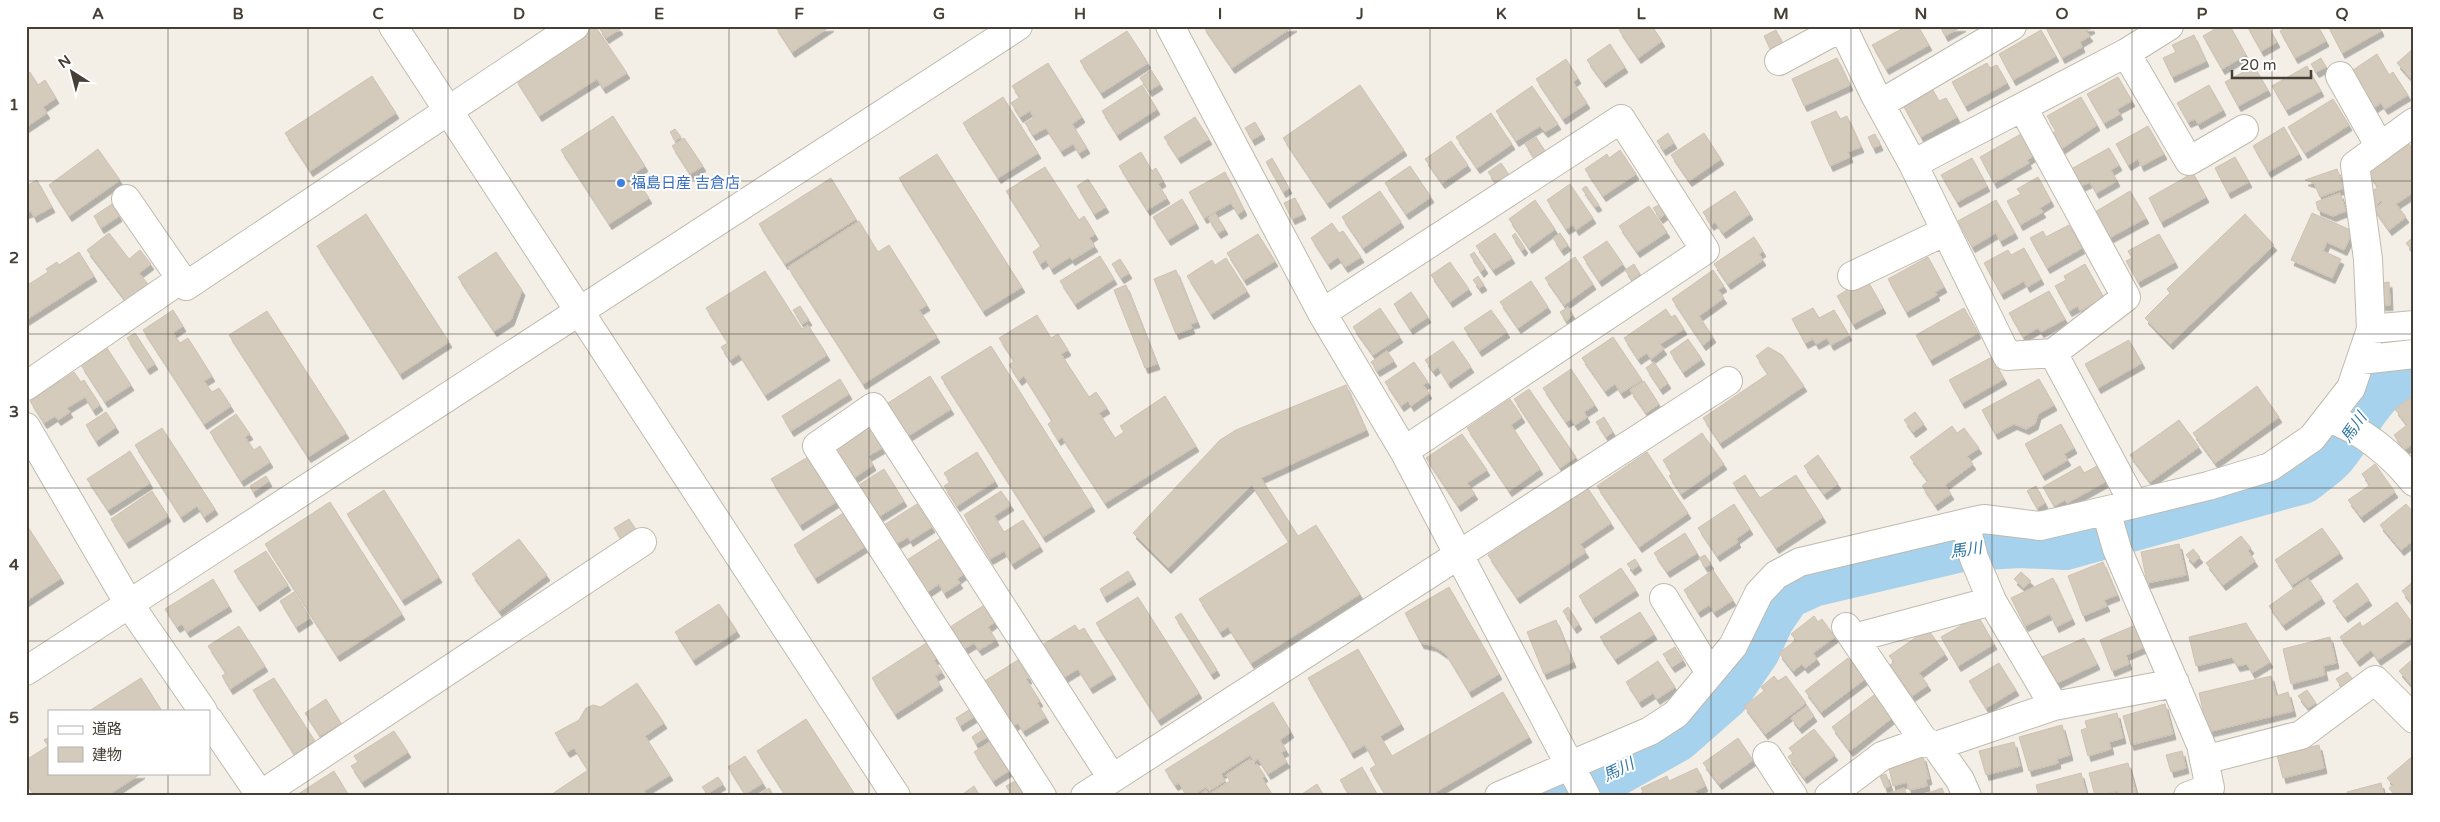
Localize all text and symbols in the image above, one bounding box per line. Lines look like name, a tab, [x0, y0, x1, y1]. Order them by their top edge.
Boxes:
text: A	[92, 4, 104, 24]
text: B	[232, 4, 244, 24]
text: C	[372, 4, 384, 24]
text: D	[513, 4, 525, 24]
text: E	[654, 4, 664, 24]
text: F	[794, 4, 804, 24]
text: G	[933, 4, 945, 24]
text: H	[1074, 4, 1086, 24]
text: I	[1218, 4, 1222, 24]
text: J	[1355, 4, 1364, 24]
text: K	[1496, 4, 1507, 24]
text: L	[1636, 4, 1646, 24]
text: M	[1773, 4, 1789, 24]
text: N	[1915, 4, 1927, 24]
text: O	[2056, 4, 2069, 24]
text: P	[2197, 4, 2208, 24]
text: Q	[2336, 4, 2349, 24]
north arrow	[48, 48, 98, 98]
scale bar	[2232, 48, 2311, 80]
text: N	[55, 52, 74, 72]
text: 20 m	[2240, 56, 2277, 74]
text: 1	[9, 95, 19, 115]
place label: 福島日産 吉倉店	[631, 174, 740, 192]
marker: 福島日産 吉倉店	[615, 177, 627, 189]
text: 2	[9, 248, 19, 268]
text: 3	[9, 402, 19, 422]
water label: 馬川	[2336, 407, 2372, 446]
water label: 馬川	[1949, 538, 1985, 562]
text: 4	[9, 555, 19, 575]
text: 5	[9, 708, 19, 728]
legend	[48, 710, 210, 774]
text: 道路	[92, 720, 122, 738]
text: 建物	[92, 746, 122, 764]
water label: 馬川	[1600, 753, 1639, 786]

